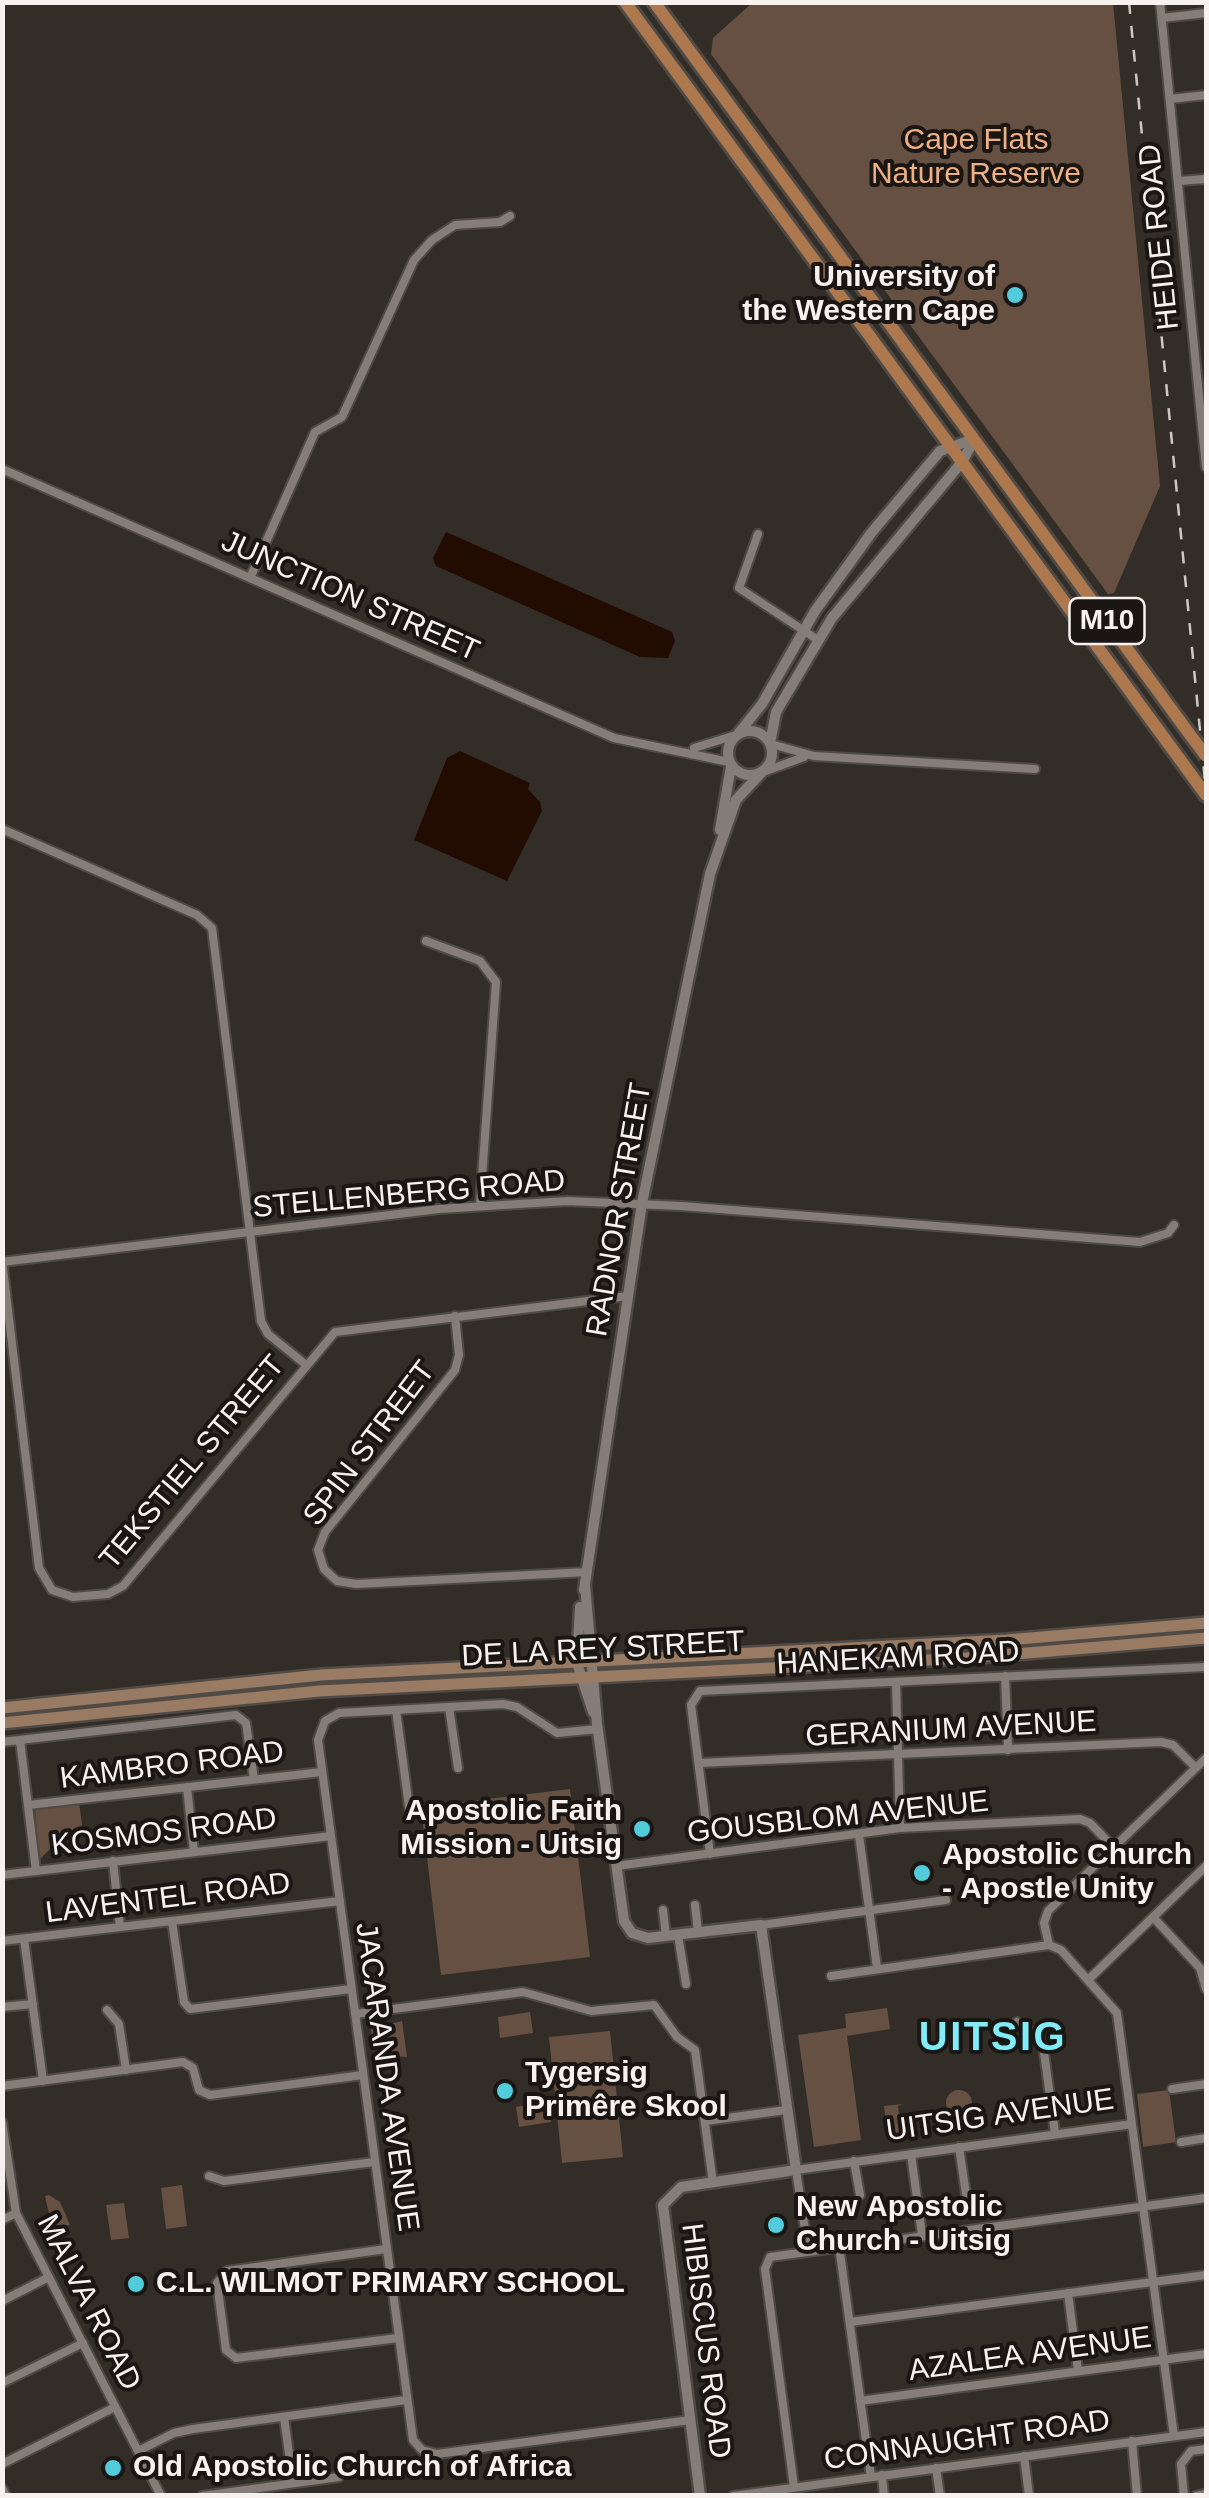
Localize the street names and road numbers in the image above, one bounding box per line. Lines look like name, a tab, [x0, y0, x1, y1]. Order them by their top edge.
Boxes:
street label: HEIDE ROAD	[1132, 142, 1188, 332]
street label: JUNCTION STREET	[216, 524, 484, 670]
road number: M10	[1070, 598, 1144, 644]
street label: RADNOR STREET	[580, 1080, 660, 1340]
street label: STELLENBERG ROAD	[251, 1163, 567, 1227]
street label: TEKSTIEL STREET	[93, 1349, 293, 1577]
street label: SPIN STREET	[296, 1355, 444, 1533]
street label: DE LA REY STREET	[461, 1625, 745, 1675]
street label: HANEKAM ROAD	[776, 1635, 1020, 1683]
street label: GERANIUM AVENUE	[805, 1704, 1097, 1756]
street label: KAMBRO ROAD	[58, 1734, 286, 1798]
street label: GOUSBLOM AVENUE	[686, 1784, 990, 1852]
street label: KOSMOS ROAD	[49, 1801, 279, 1865]
street label: LAVENTEL ROAD	[44, 1866, 292, 1932]
street label: JACARANDA AVENUE	[347, 1920, 425, 2234]
street label: UITSIG AVENUE	[884, 2082, 1116, 2150]
street label: MALVA ROAD	[28, 2209, 148, 2397]
street label: HIBISCUS ROAD	[673, 2221, 737, 2461]
street label: AZALEA AVENUE	[906, 2320, 1154, 2390]
street label: CONNAUGHT ROAD	[822, 2403, 1112, 2479]

